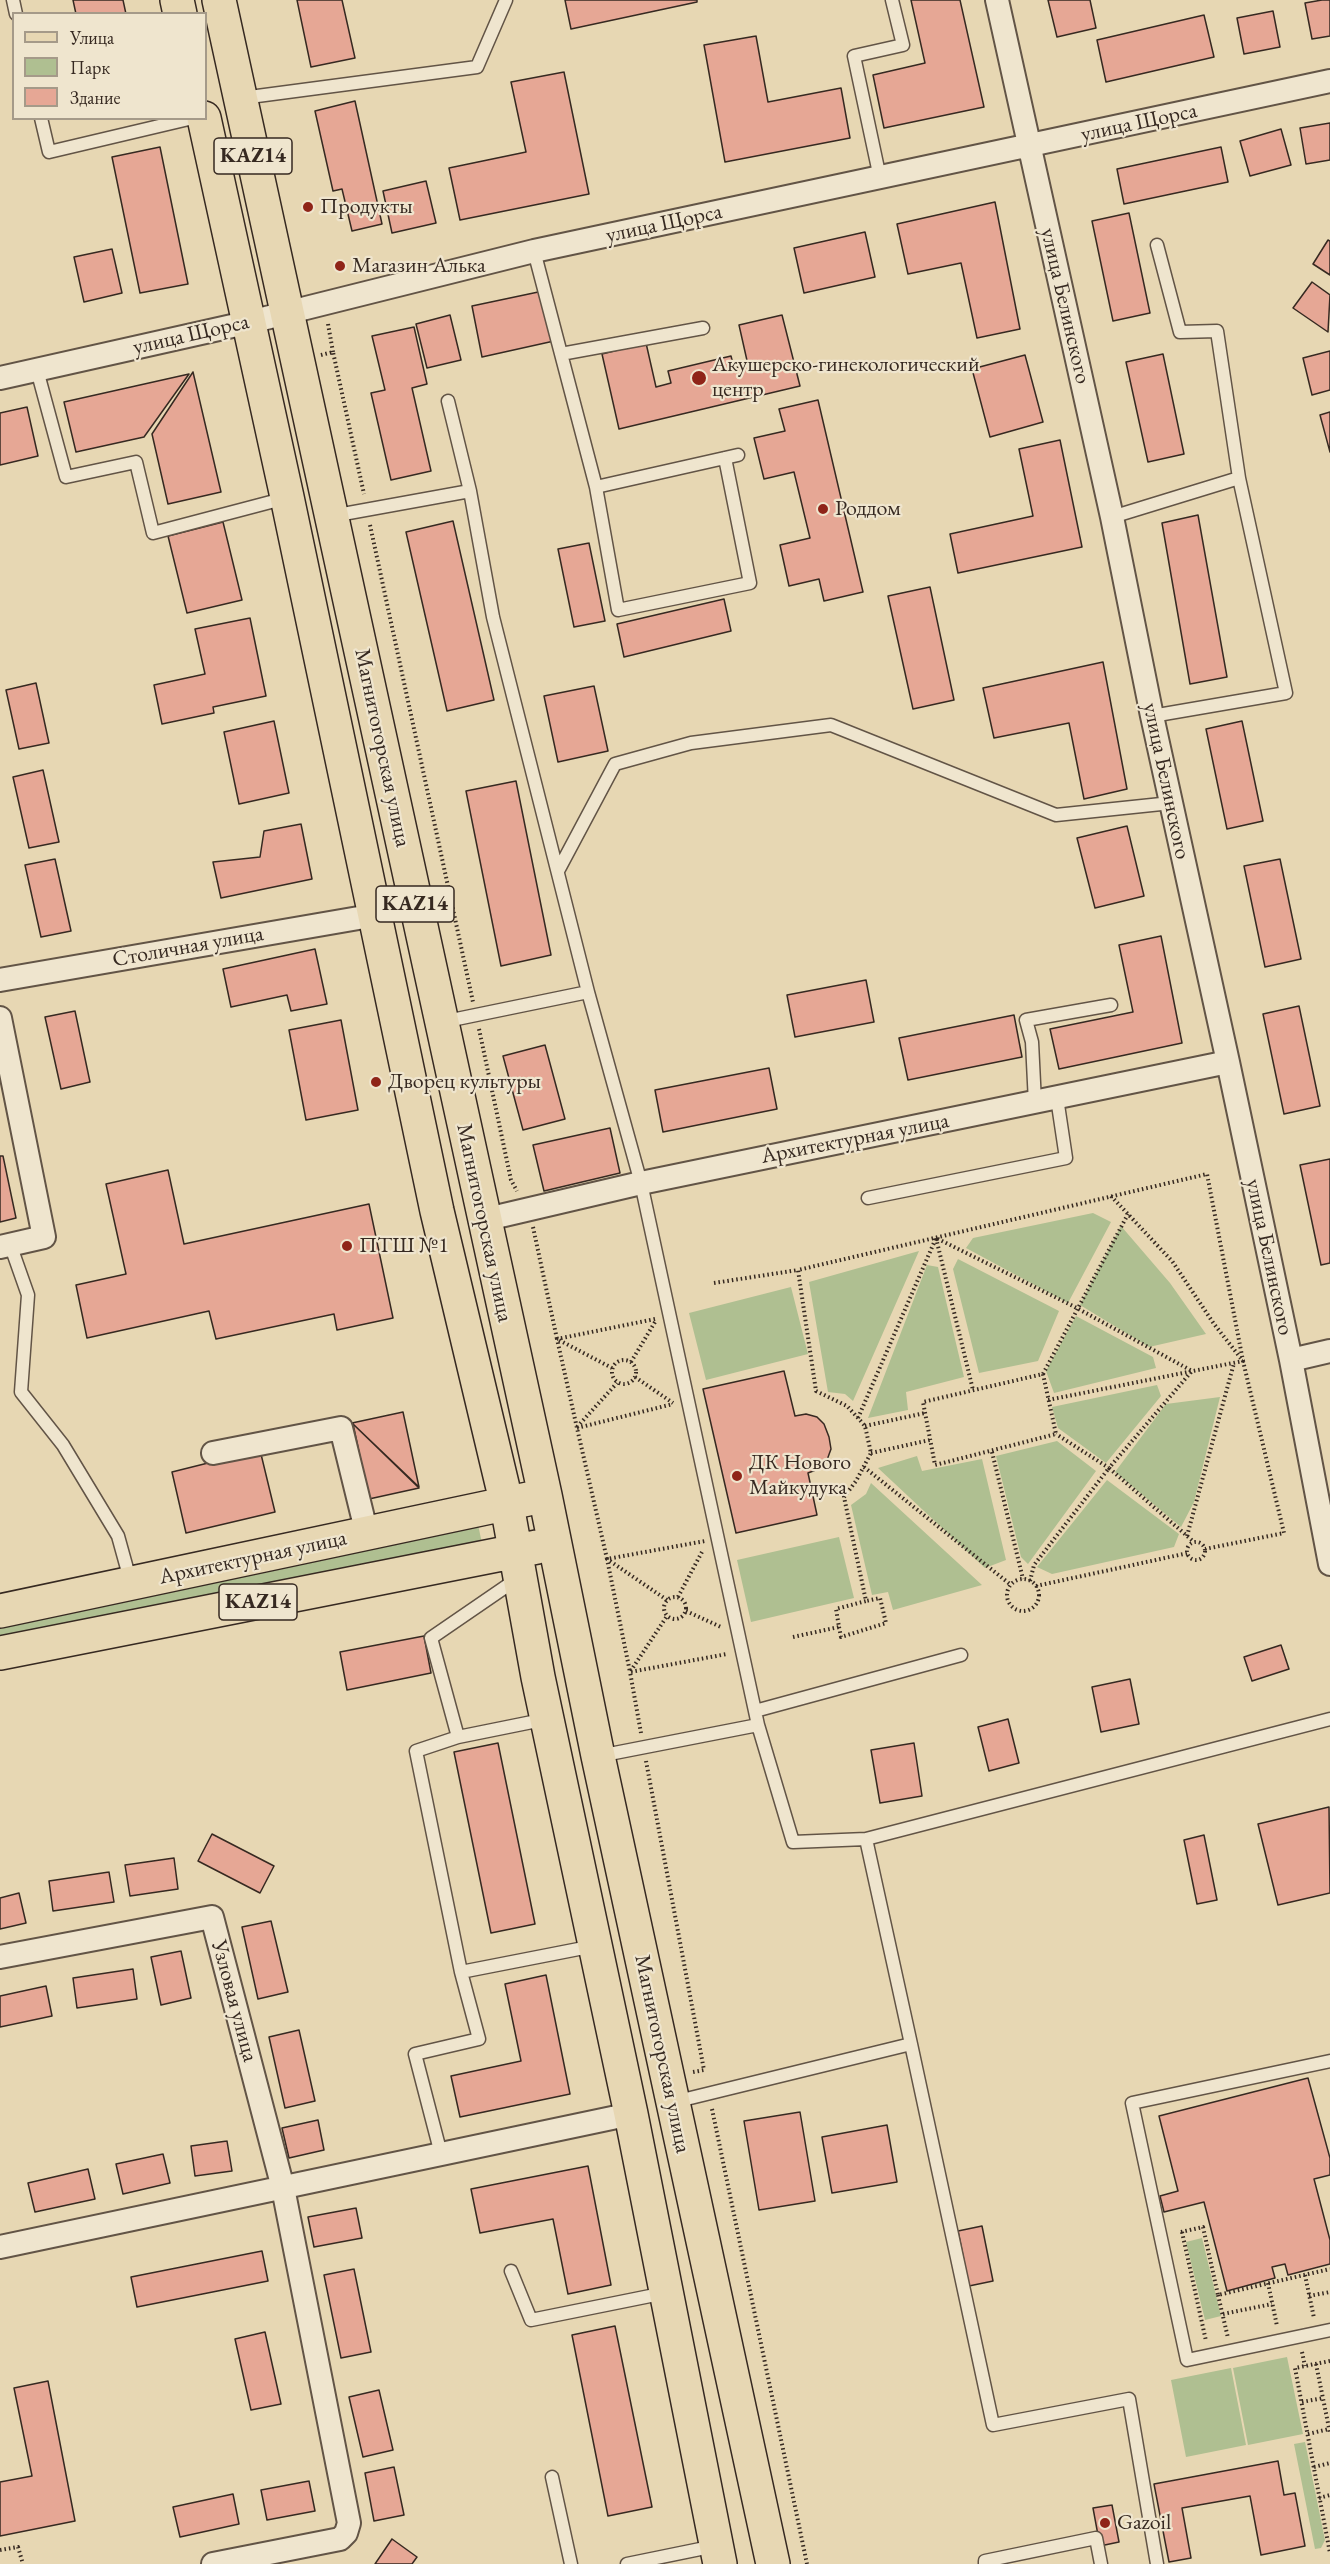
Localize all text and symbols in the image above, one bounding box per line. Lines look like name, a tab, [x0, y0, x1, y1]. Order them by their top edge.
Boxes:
legend	[12, 12, 207, 120]
text: Улица	[70, 26, 114, 49]
text: Парк	[70, 56, 110, 79]
text: Здание	[70, 86, 120, 109]
street label: улица Щорса	[1078, 98, 1200, 148]
road number: KAZ14	[214, 138, 292, 174]
place label: Продукты	[320, 194, 413, 220]
street label: улица Щорса	[603, 199, 725, 249]
marker: Продукты	[301, 200, 315, 214]
street label: улица Белинского	[1034, 225, 1096, 387]
place label: Магазин Алька	[352, 253, 486, 279]
marker: Магазин Алька	[333, 259, 347, 273]
street label: улица Щорса	[130, 309, 252, 361]
place label: Акушерско-гинекологический центр	[712, 352, 980, 404]
marker: Акушерско-гинекологический центр	[690, 369, 708, 387]
place label: Роддом	[835, 496, 901, 522]
marker: Роддом	[816, 502, 830, 516]
street label: Магнитогорская улица	[348, 646, 416, 850]
street label: улица Белинского	[1137, 700, 1195, 862]
road number: KAZ14	[376, 886, 454, 922]
street label: Столичная улица	[110, 921, 266, 973]
place label: Дворец культуры	[388, 1069, 541, 1095]
marker: Дворец культуры	[369, 1075, 383, 1089]
street label: Архитектурная улица	[759, 1108, 951, 1170]
street label: Магнитогорская улица	[450, 1121, 518, 1325]
street label: улица Белинского	[1240, 1176, 1298, 1338]
place label: ПТШ №1	[359, 1233, 449, 1259]
marker: ПТШ №1	[340, 1239, 354, 1253]
place label: ДК Нового Майкудука	[749, 1450, 851, 1502]
marker: ДК Нового Майкудука	[730, 1469, 744, 1483]
street label: Архитектурная улица	[157, 1525, 349, 1591]
road number: KAZ14	[219, 1584, 297, 1620]
street label: Узловая улица	[205, 1937, 263, 2065]
street label: Магнитогорская улица	[628, 1952, 696, 2156]
place label: Gazoil	[1117, 2510, 1171, 2536]
marker: Gazoil	[1098, 2516, 1112, 2530]

